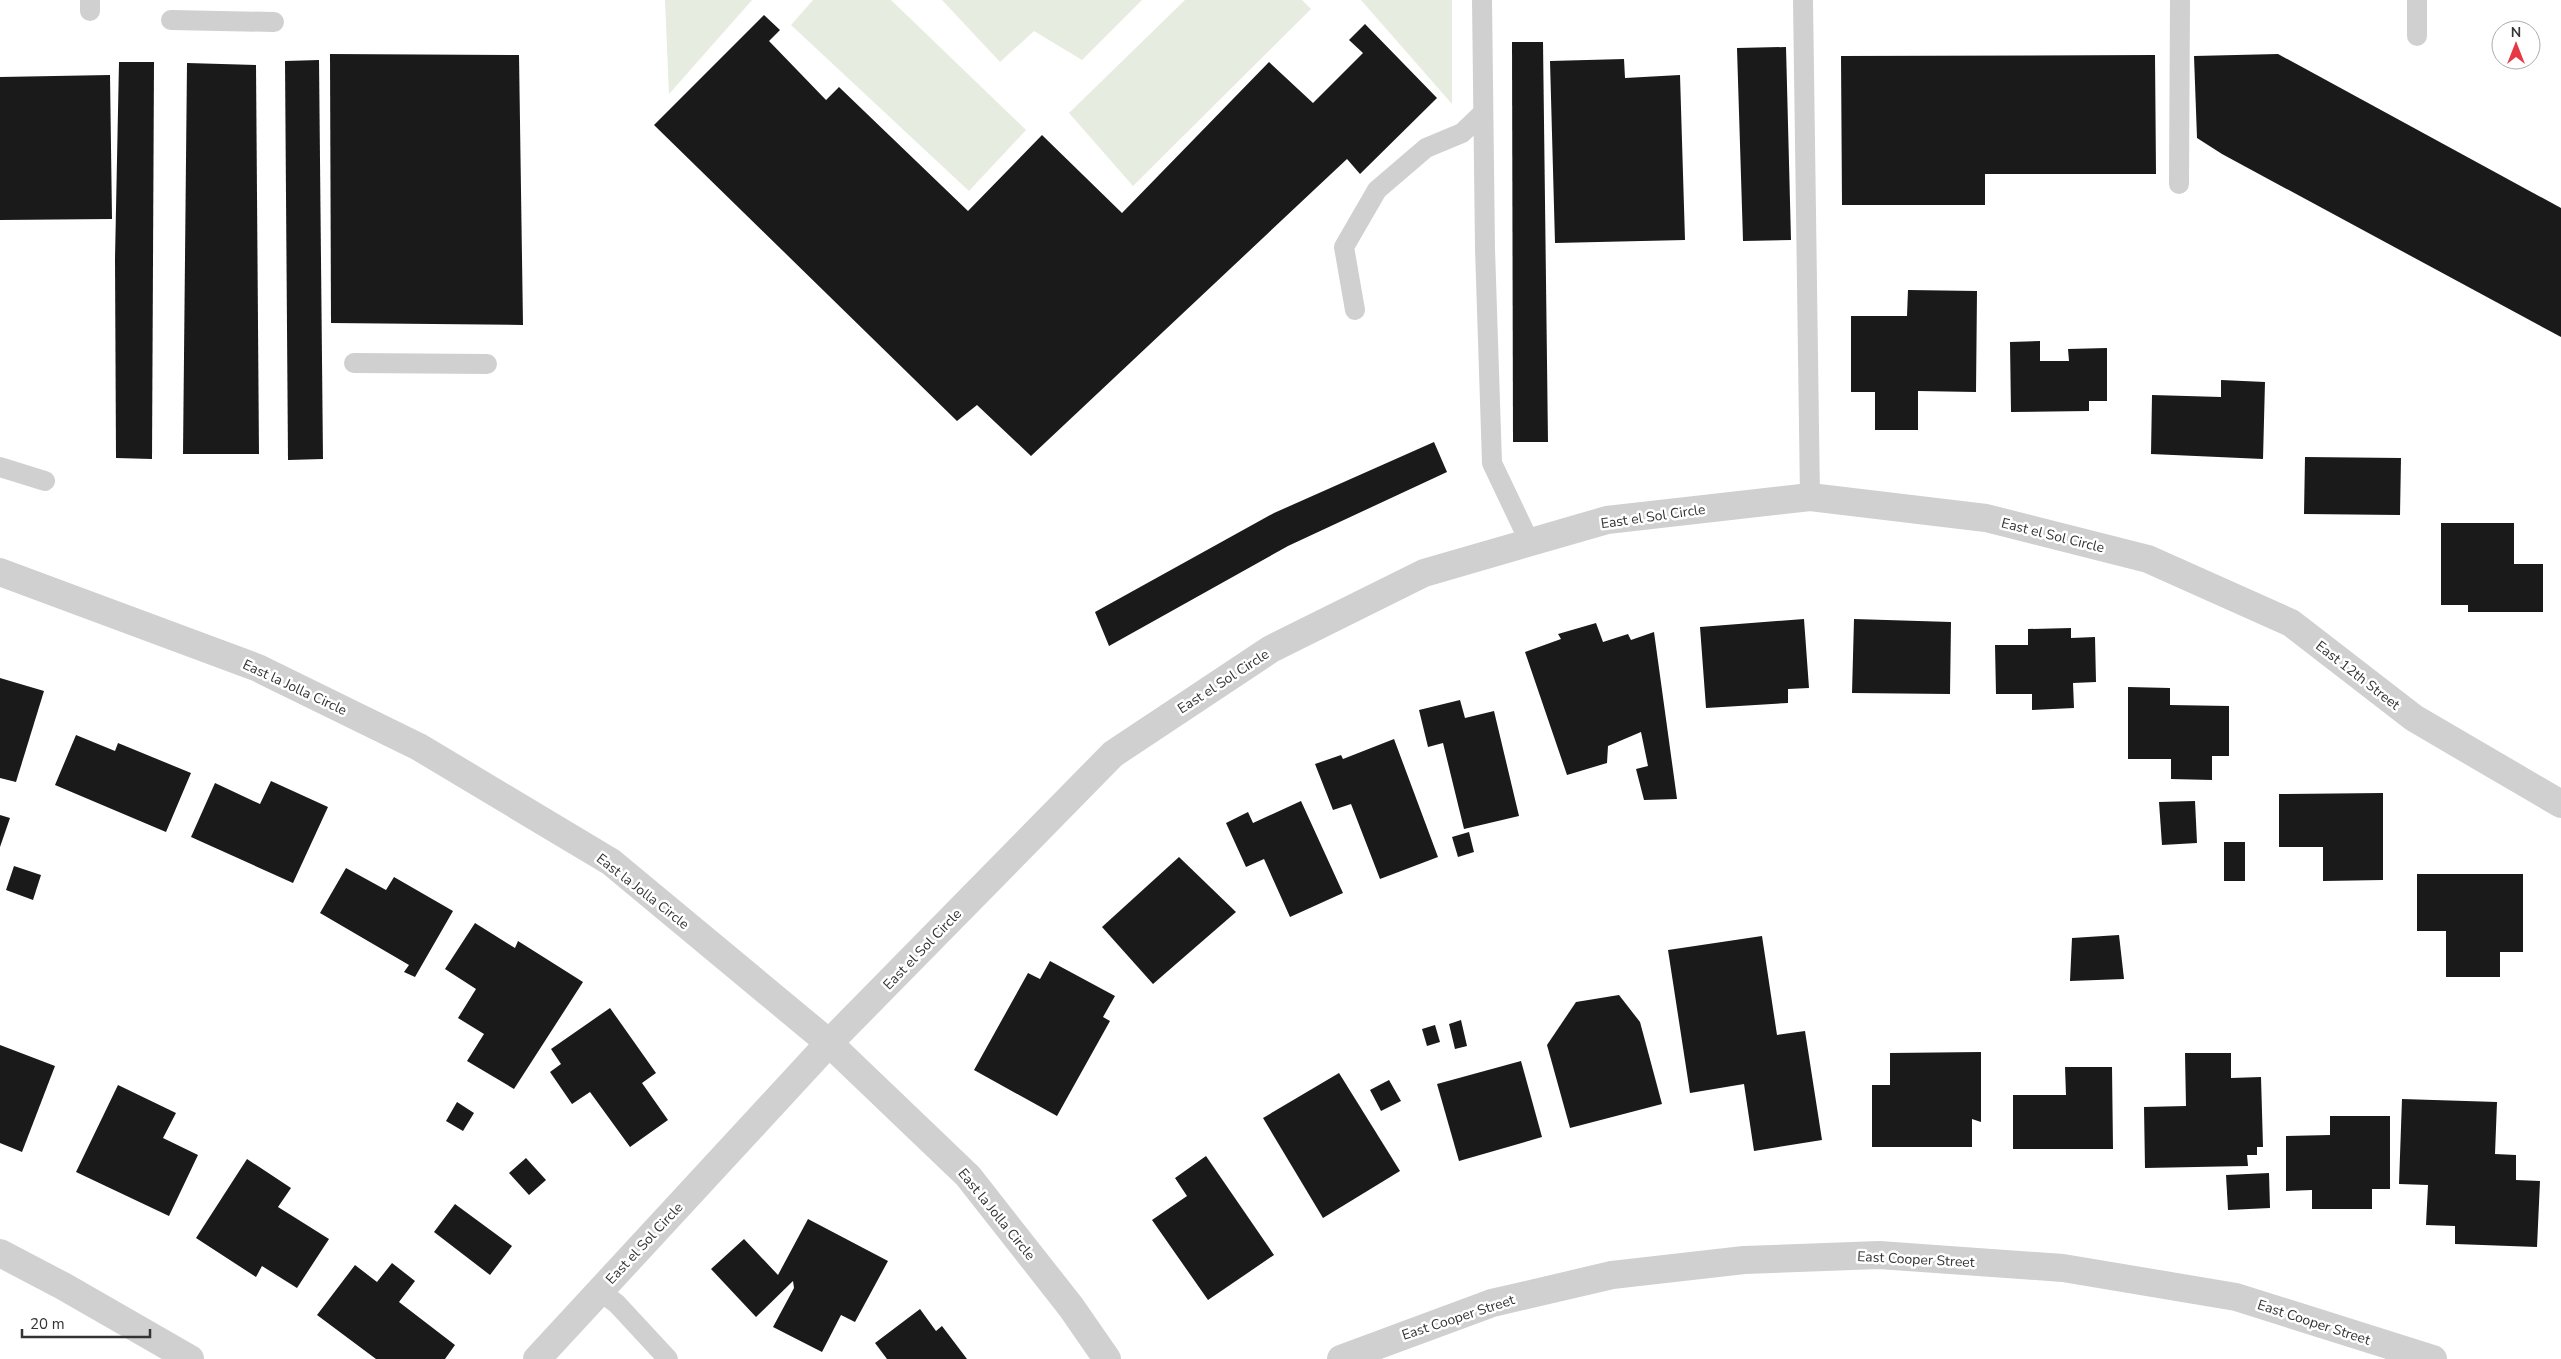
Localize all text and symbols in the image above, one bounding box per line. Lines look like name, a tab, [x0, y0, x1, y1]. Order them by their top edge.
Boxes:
north arrow	[2491, 20, 2541, 70]
text: N	[2511, 23, 2521, 42]
street label: East el Sol Circle	[1599, 500, 1707, 533]
street label: East el Sol Circle	[1999, 513, 2106, 557]
street label: East 12th Street	[2312, 636, 2404, 714]
street label: East el Sol Circle	[1174, 645, 1273, 718]
street label: East la Jolla Circle	[240, 655, 350, 720]
street label: East la Jolla Circle	[592, 849, 693, 934]
street label: East el Sol Circle	[879, 905, 966, 994]
street label: East la Jolla Circle	[954, 1164, 1040, 1264]
street label: East el Sol Circle	[601, 1198, 687, 1288]
street label: East Cooper Street	[1857, 1247, 1975, 1272]
street label: East Cooper Street	[1399, 1290, 1517, 1345]
street label: East Cooper Street	[2255, 1295, 2373, 1350]
scale bar	[22, 1306, 150, 1338]
text: 20 m	[30, 1314, 65, 1334]

